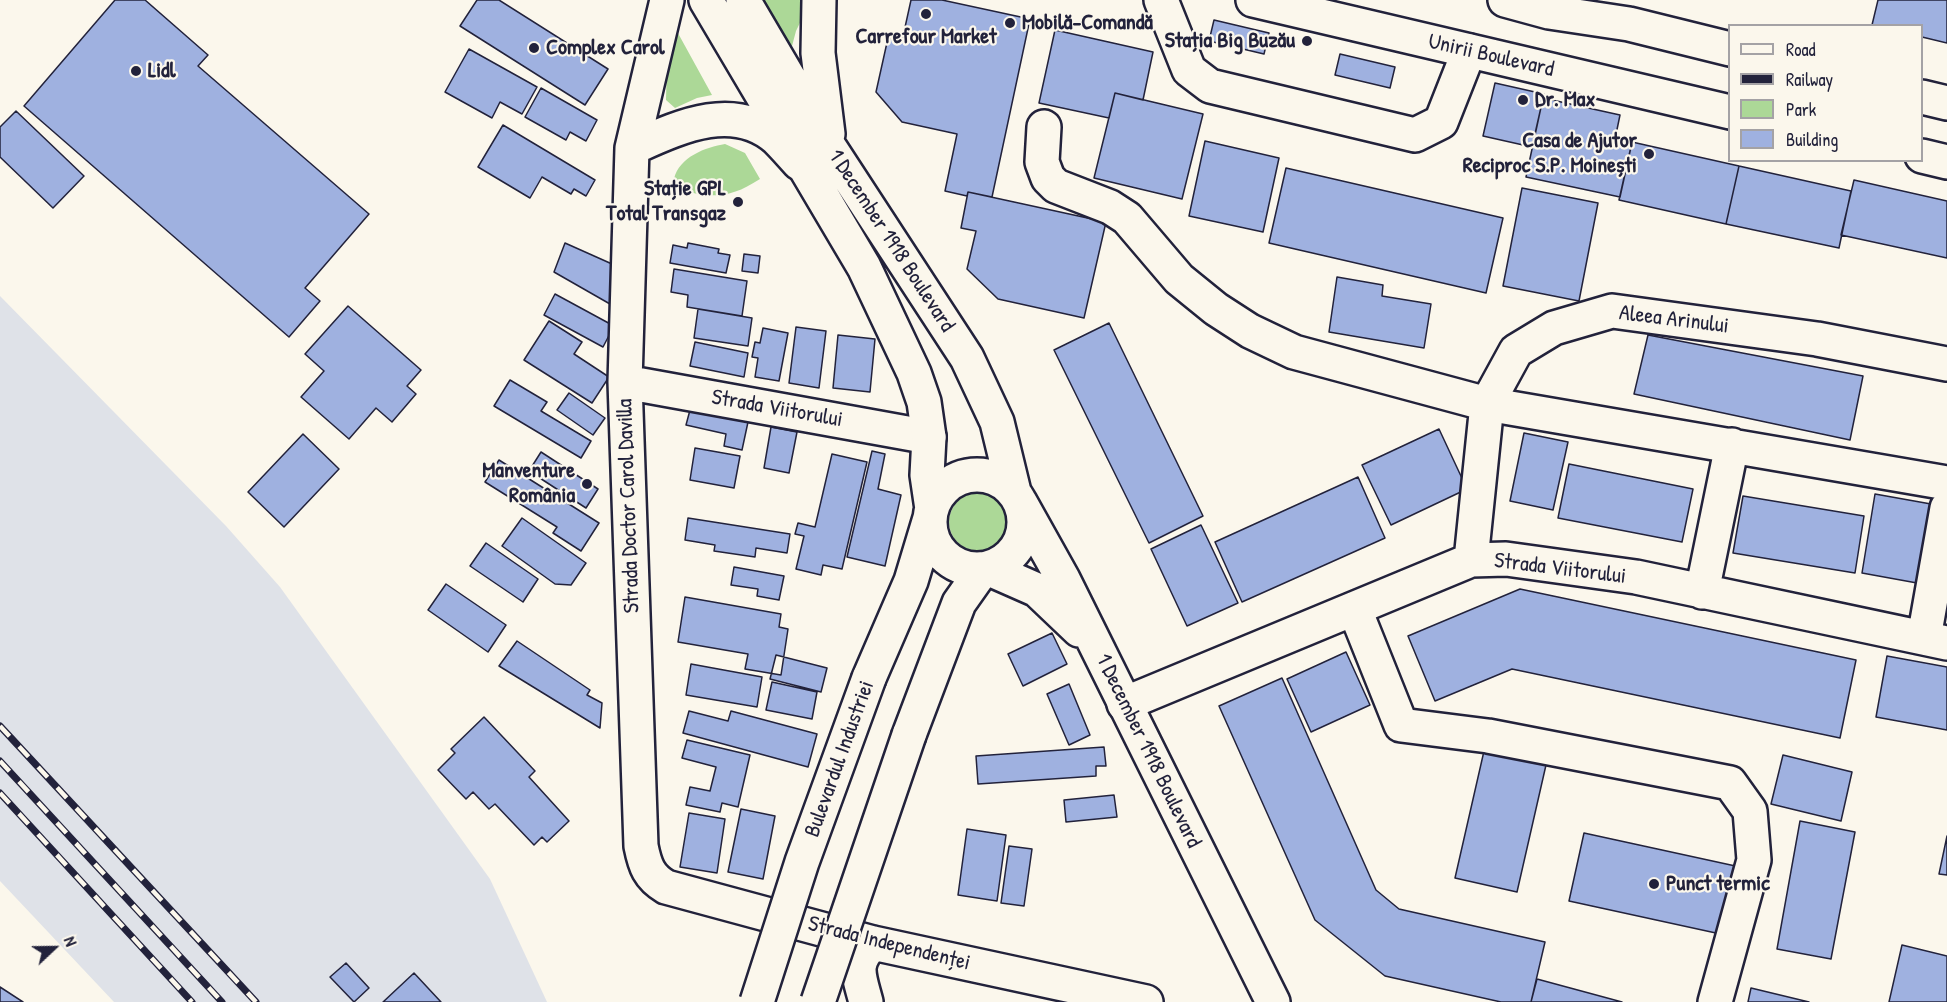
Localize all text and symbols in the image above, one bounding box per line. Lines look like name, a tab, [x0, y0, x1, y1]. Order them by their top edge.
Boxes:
marker: Carrefour Market	[919, 7, 933, 21]
place label: Mobilă-Comandă	[1022, 10, 1153, 36]
marker: Mobilă-Comandă	[1003, 16, 1017, 30]
place label: Carrefour Market	[855, 24, 997, 50]
legend	[1728, 24, 1923, 162]
place label: Stația Big Buzău	[1165, 28, 1295, 54]
street label: Unirii Boulevard	[1426, 29, 1556, 83]
marker: Stația Big Buzău	[1300, 34, 1314, 48]
place label: Complex Carol	[546, 35, 665, 61]
text: Road	[1786, 37, 1816, 62]
marker: Complex Carol	[527, 41, 541, 55]
place label: Lidl	[148, 58, 176, 84]
marker: Lidl	[129, 64, 143, 78]
text: Railway	[1786, 67, 1833, 92]
place label: Dr. Max	[1535, 87, 1595, 113]
marker: Dr. Max	[1516, 93, 1530, 107]
text: Park	[1786, 97, 1816, 122]
text: Building	[1786, 127, 1838, 152]
place label: Casa de Ajutor Reciproc S.P. Moinești	[1463, 128, 1637, 180]
street label: 1 December 1918 Boulevard	[822, 145, 960, 337]
marker: Casa de Ajutor Reciproc S.P. Moinești	[1642, 147, 1656, 161]
place label: Stație GPL Total Transgaz	[606, 176, 726, 228]
marker: Stație GPL Total Transgaz	[731, 195, 745, 209]
street label: Aleea Arinului	[1618, 300, 1730, 340]
street label: Strada Viitorului	[709, 384, 845, 434]
street label: Strada Doctor Carol Davilla	[612, 398, 646, 614]
place label: Manventure România	[482, 458, 575, 510]
marker: Manventure România	[580, 477, 594, 491]
street label: Strada Viitorului	[1493, 548, 1627, 590]
street label: 1 December 1918 Boulevard	[1090, 650, 1206, 852]
street label: Bulevardul Industriei	[799, 677, 881, 841]
place label: Punct termic	[1666, 871, 1770, 897]
marker: Punct termic	[1647, 877, 1661, 891]
street label: Strada Independenței	[805, 911, 973, 977]
north arrow	[24, 918, 84, 978]
text: N	[59, 933, 82, 949]

